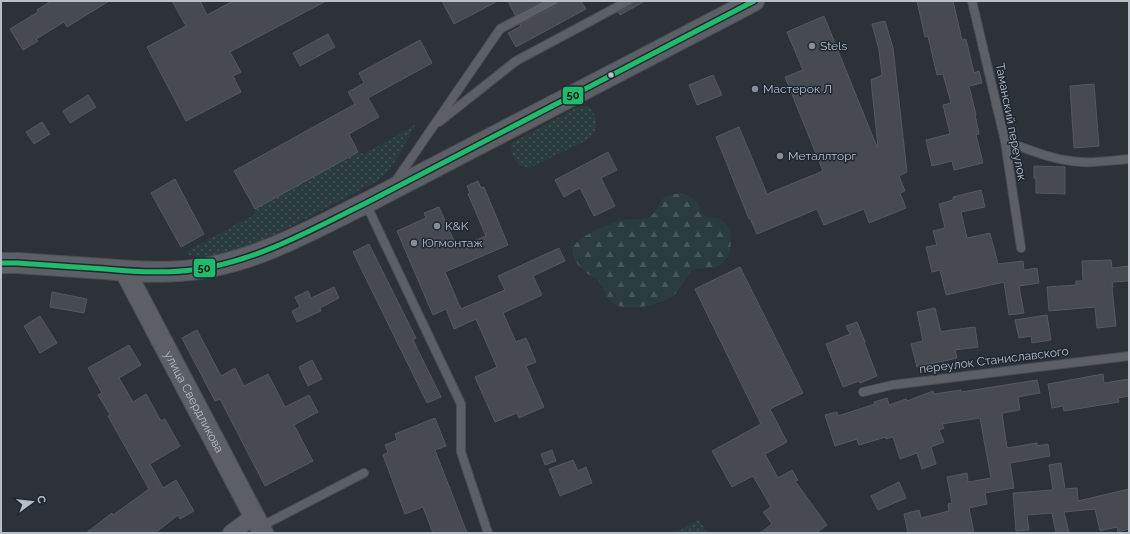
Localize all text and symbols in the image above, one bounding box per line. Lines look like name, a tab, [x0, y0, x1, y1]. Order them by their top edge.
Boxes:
place label: Stels	[820, 39, 847, 53]
marker: Stels	[807, 41, 817, 51]
street label: Таманский переулок	[993, 62, 1029, 182]
unlabelled marker	[606, 70, 616, 80]
place label: Мастерок Л	[763, 82, 832, 96]
marker: Мастерок Л	[750, 84, 760, 94]
line badge: 50	[562, 86, 584, 105]
text: 50	[567, 89, 580, 102]
place label: Металлторг	[788, 149, 857, 163]
marker: Металлторг	[775, 151, 785, 161]
place label: K&K	[445, 219, 469, 233]
marker: K&K	[432, 221, 442, 231]
place label: Югмонтаж	[422, 236, 483, 250]
marker: Югмонтаж	[409, 238, 419, 248]
line badge: 50	[193, 258, 216, 278]
text: 50	[198, 262, 211, 275]
street label: переулок Станиславского	[918, 344, 1070, 376]
street label: улица Свердликова	[161, 349, 227, 455]
north arrow	[12, 482, 52, 522]
text: С	[34, 494, 49, 505]

